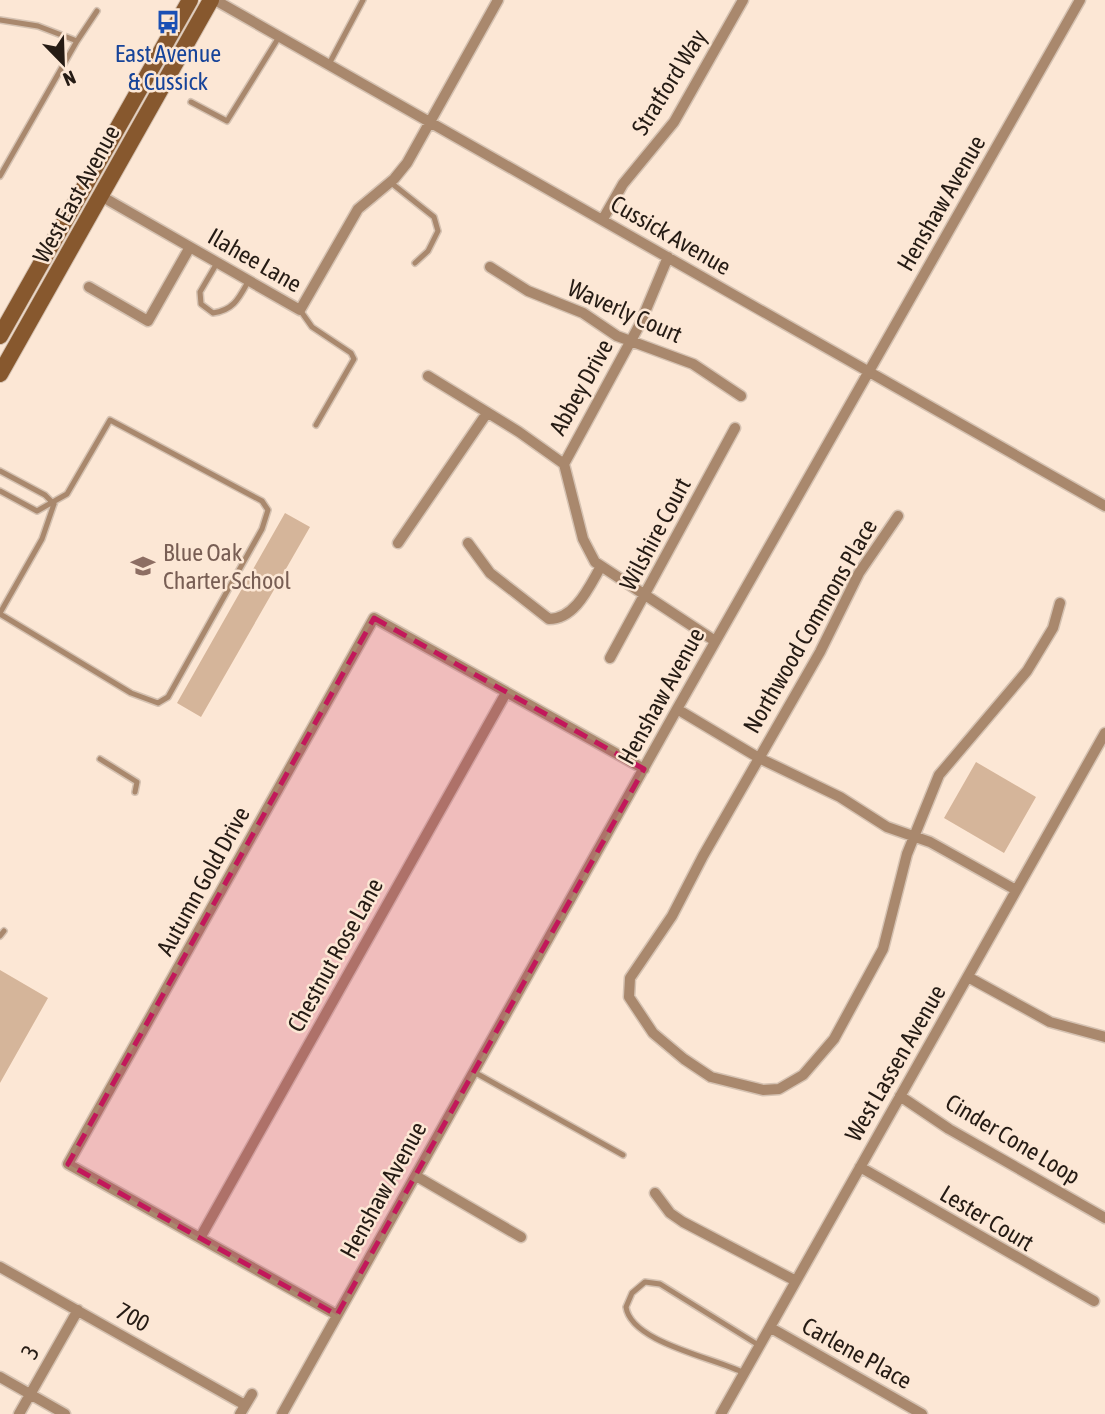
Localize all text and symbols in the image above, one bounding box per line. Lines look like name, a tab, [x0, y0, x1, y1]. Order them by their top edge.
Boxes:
bus stop icon: East Avenue & Cussick	[154, 8, 182, 36]
street label: Stratford Way	[626, 24, 712, 140]
north arrow	[28, 28, 98, 98]
place label: East Avenue & Cussick	[115, 40, 221, 95]
text: N	[60, 66, 79, 91]
street label: West East Avenue	[27, 121, 125, 267]
street label: Henshaw Avenue	[891, 131, 991, 275]
street label: Cussick Avenue	[606, 190, 736, 280]
street label: Ilahee Lane	[204, 223, 306, 297]
street label: Waverly Court	[564, 274, 686, 348]
street label: Abbey Drive	[544, 335, 618, 439]
street label: Wilshire Court	[614, 473, 696, 595]
street label: Northwood Commons Place	[738, 514, 882, 738]
place label: Blue Oak Charter School	[163, 539, 292, 594]
school or university icon: Blue Oak Charter School	[129, 552, 157, 580]
street label: Henshaw Avenue	[612, 623, 710, 769]
street label: Autumn Gold Drive	[151, 802, 255, 960]
street label: Chestnut Rose Lane	[282, 874, 388, 1036]
street label: West Lassen Avenue	[839, 980, 951, 1146]
street label: Cinder Cone Loop	[941, 1088, 1085, 1190]
street label: Henshaw Avenue	[334, 1117, 432, 1263]
street label: Lester Court	[935, 1180, 1039, 1256]
street label: 700	[112, 1297, 154, 1337]
street label: Carlene Place	[798, 1312, 916, 1394]
street label: 3	[15, 1341, 45, 1363]

